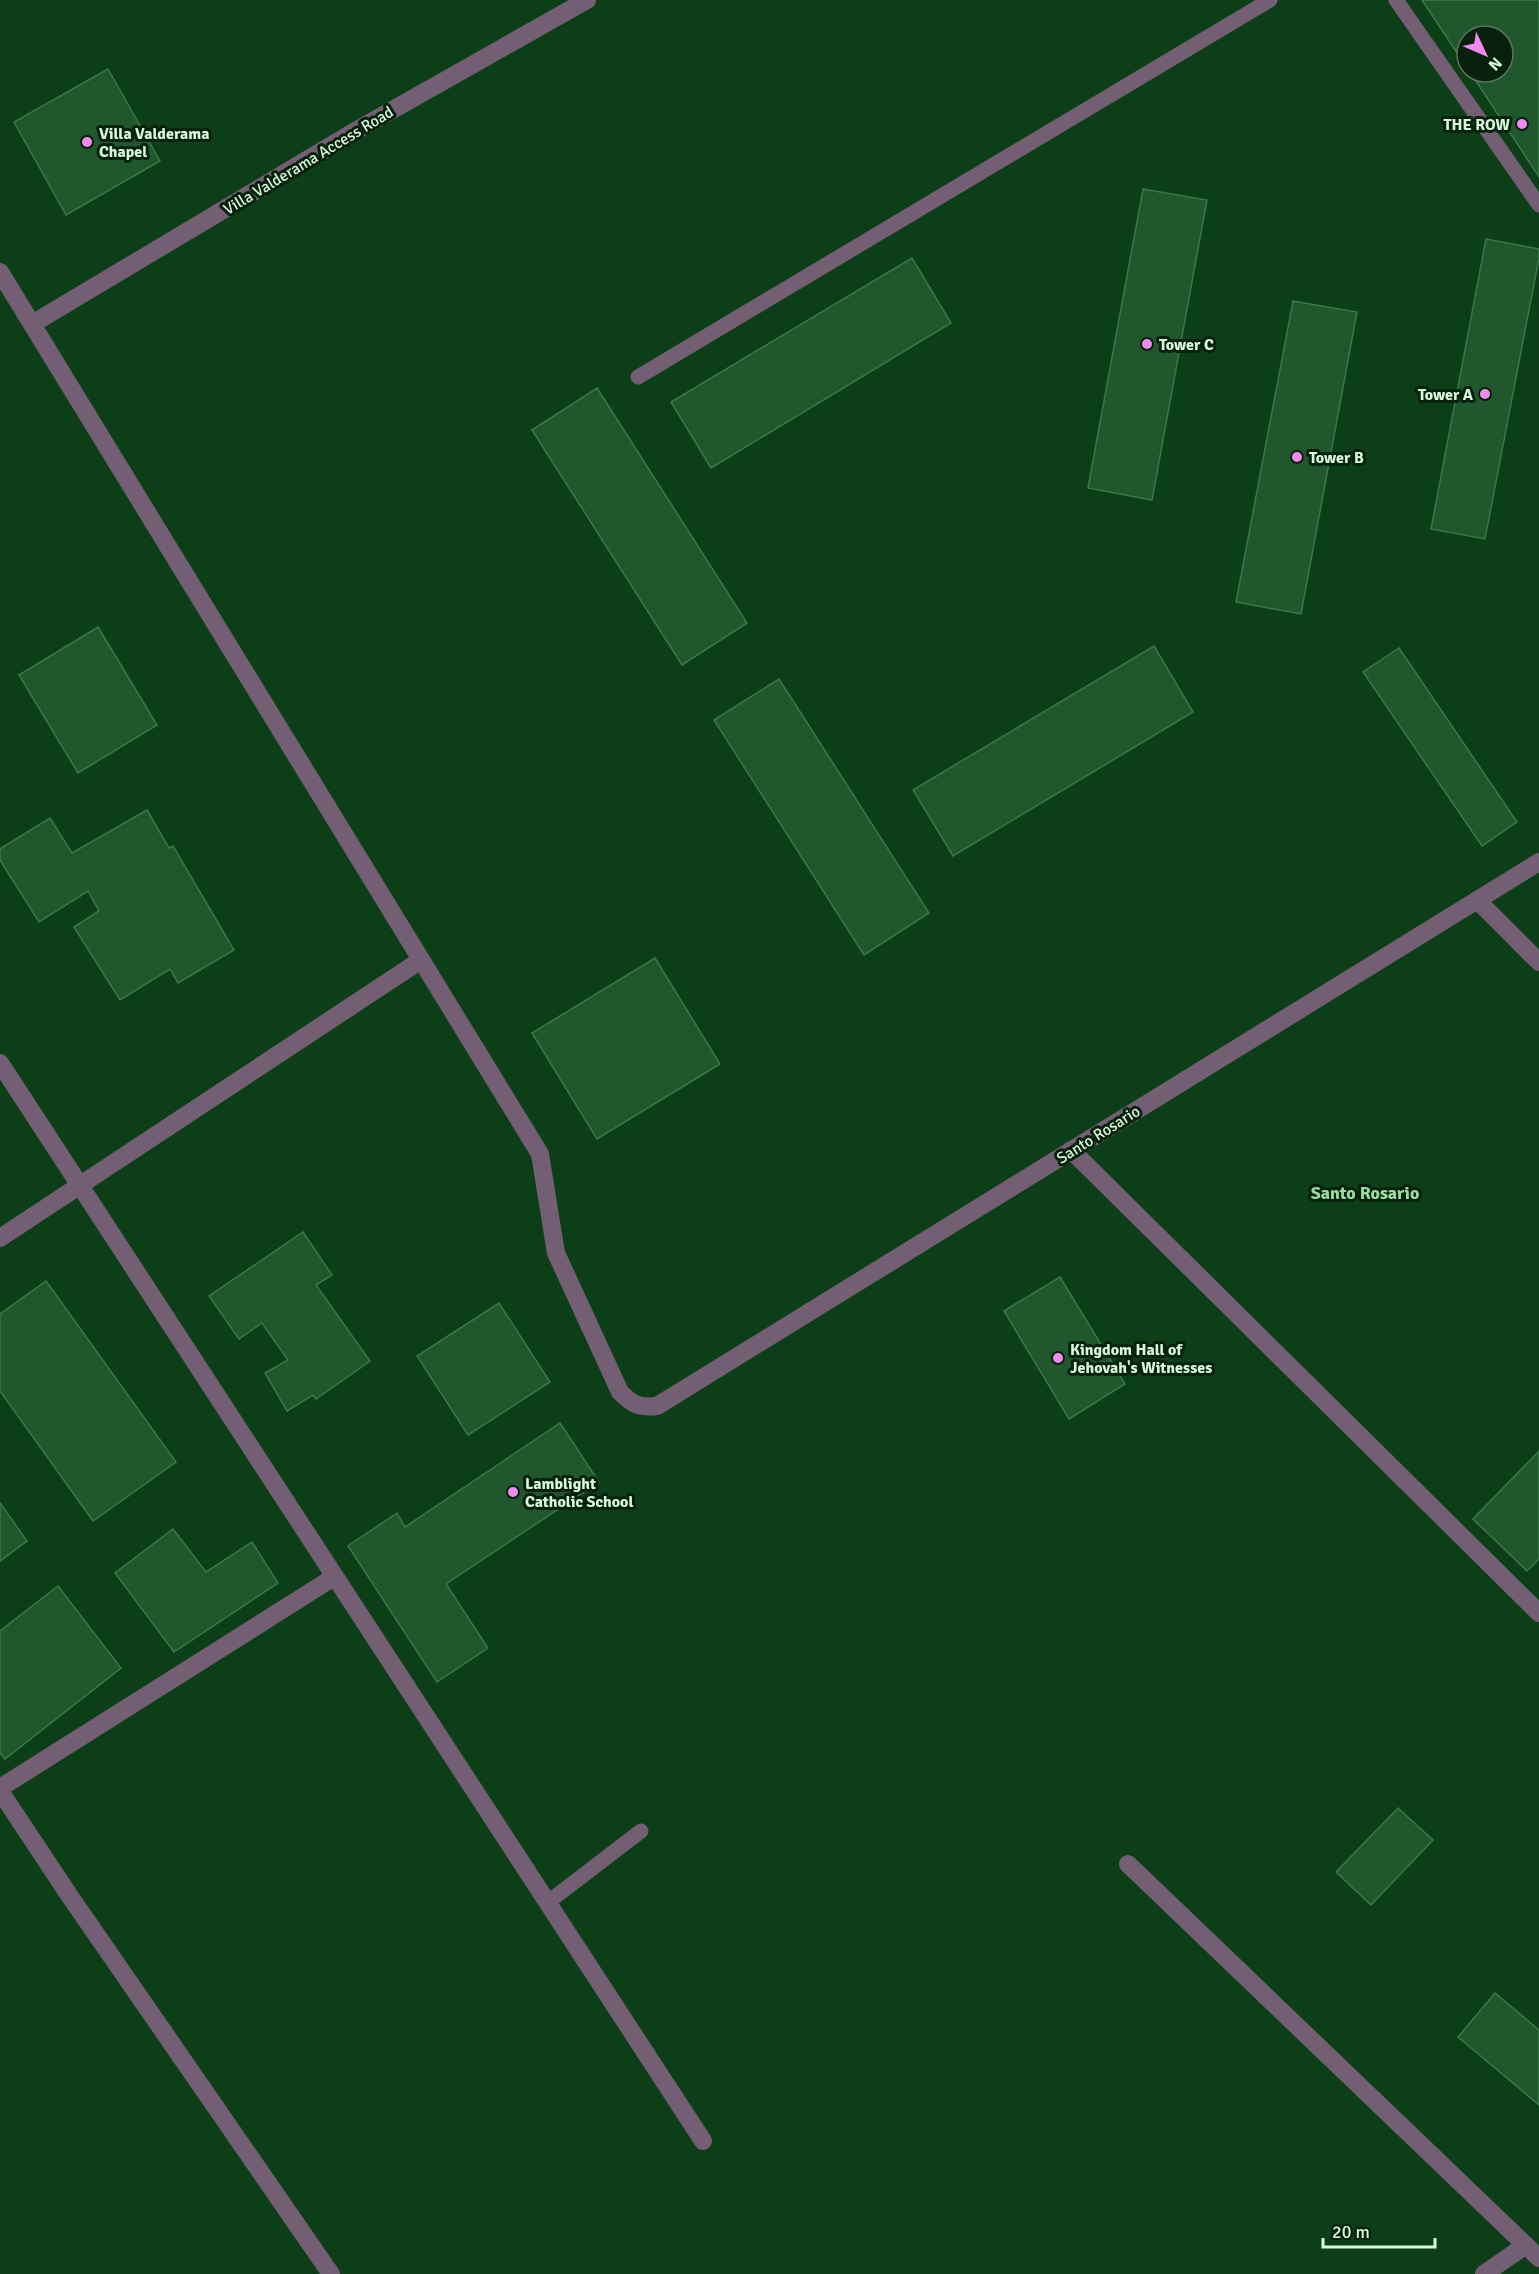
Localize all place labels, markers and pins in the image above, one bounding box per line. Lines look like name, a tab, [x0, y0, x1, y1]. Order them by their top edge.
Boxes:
place label: THE ROW	[1443, 115, 1511, 135]
marker: THE ROW	[1515, 117, 1529, 131]
place label: Villa Valderama Chapel	[99, 124, 209, 162]
marker: Villa Valderama Chapel	[80, 135, 94, 149]
place label: Tower C	[1159, 335, 1214, 355]
marker: Tower C	[1140, 337, 1154, 351]
place label: Tower A	[1418, 385, 1474, 405]
marker: Tower A	[1478, 387, 1492, 401]
place label: Tower B	[1309, 448, 1364, 468]
marker: Tower B	[1290, 450, 1304, 464]
place label: Kingdom Hall of Jehovah's Witnesses	[1070, 1340, 1212, 1378]
marker: Kingdom Hall of Jehovah's Witnesses	[1051, 1351, 1065, 1365]
place label: Lamblight Catholic School	[525, 1474, 633, 1512]
marker: Lamblight Catholic School	[506, 1485, 520, 1499]

